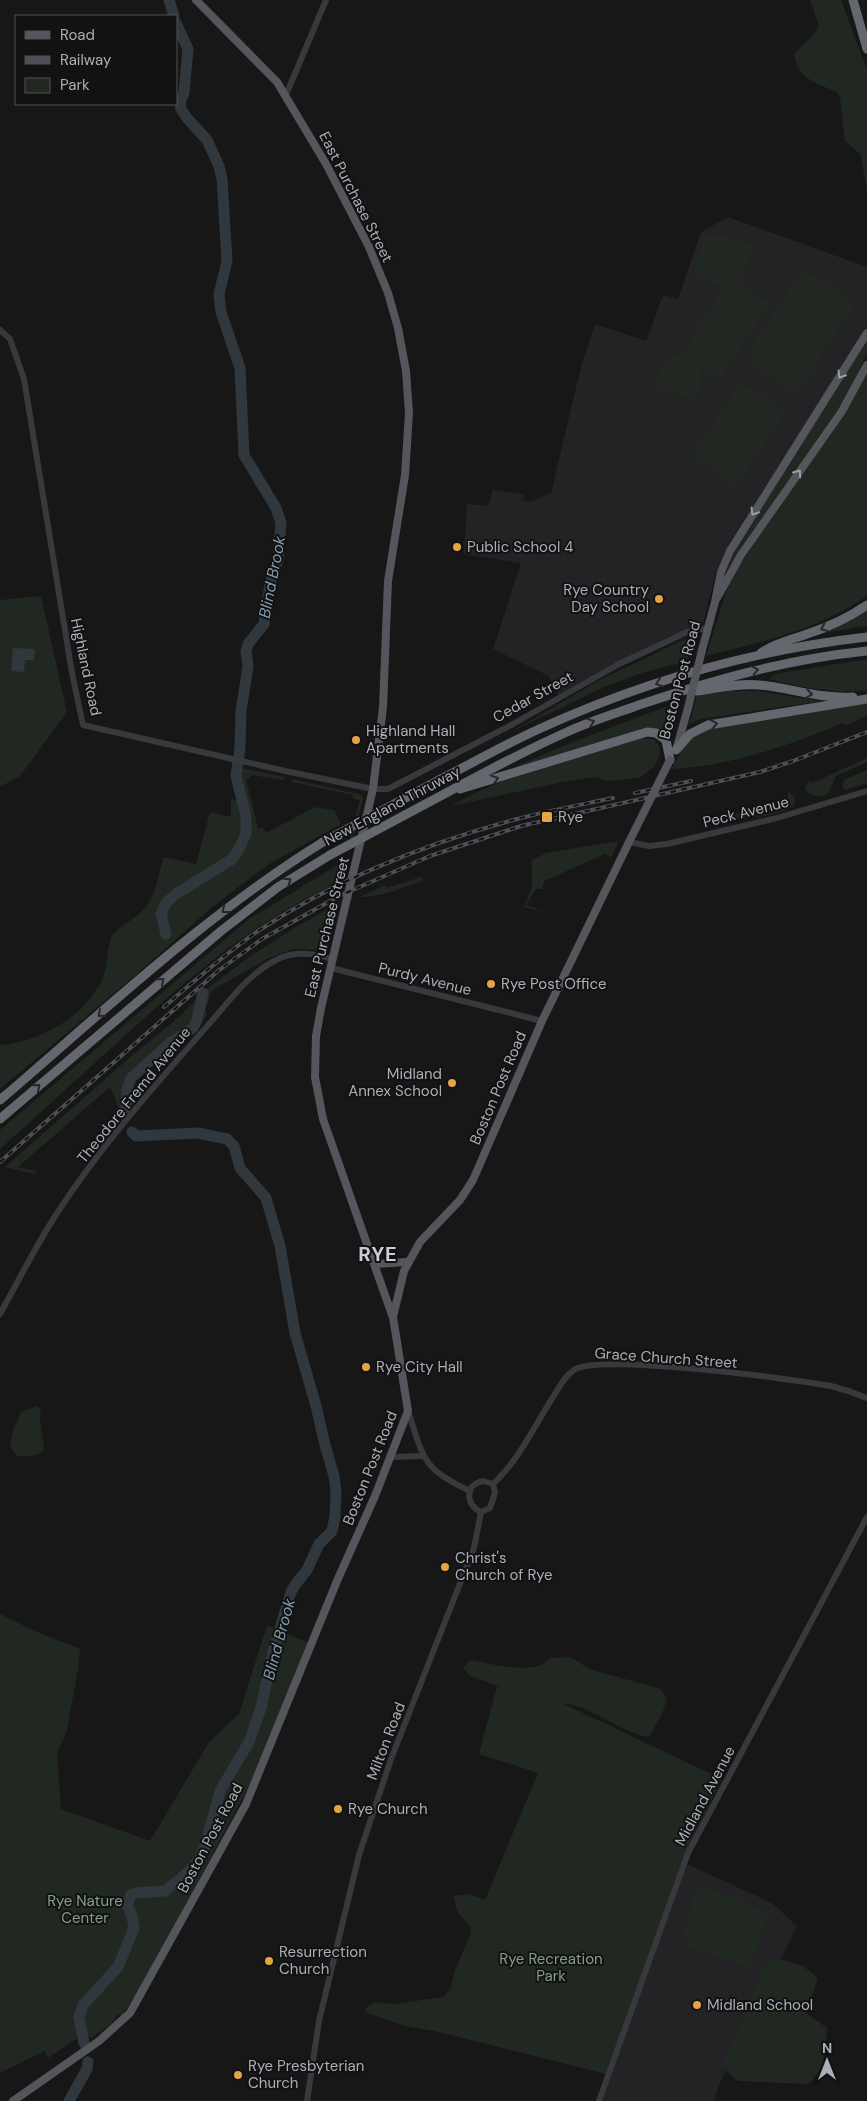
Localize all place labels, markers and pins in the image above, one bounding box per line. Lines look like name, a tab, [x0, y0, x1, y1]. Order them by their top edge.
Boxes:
place label: Public School 4	[467, 537, 573, 557]
marker: Public School 4	[451, 541, 463, 553]
place label: Rye Country Day School	[563, 580, 650, 617]
marker: Rye Country Day School	[653, 593, 665, 605]
place label: Highland Hall Apartments	[366, 721, 455, 758]
marker: Highland Hall Apartments	[350, 734, 362, 746]
place label: Rye	[558, 807, 583, 827]
marker: Rye	[540, 810, 554, 824]
place label: Rye Post Office	[501, 974, 607, 994]
marker: Rye Post Office	[485, 978, 497, 990]
place label: Midland Annex School	[348, 1064, 442, 1101]
marker: Midland Annex School	[446, 1077, 458, 1089]
place label: Rye City Hall	[376, 1357, 463, 1377]
marker: Rye City Hall	[360, 1361, 372, 1373]
place label: Christ's Church of Rye	[455, 1548, 553, 1585]
marker: Christ's Church of Rye	[439, 1561, 451, 1573]
place label: Rye Church	[348, 1799, 428, 1819]
marker: Rye Church	[332, 1803, 344, 1815]
place label: Resurrection Church	[279, 1942, 367, 1979]
marker: Resurrection Church	[263, 1955, 275, 1967]
place label: Midland School	[707, 1995, 813, 2015]
marker: Midland School	[691, 1999, 703, 2011]
place label: Rye Presbyterian Church	[248, 2056, 364, 2093]
marker: Rye Presbyterian Church	[232, 2069, 244, 2081]

